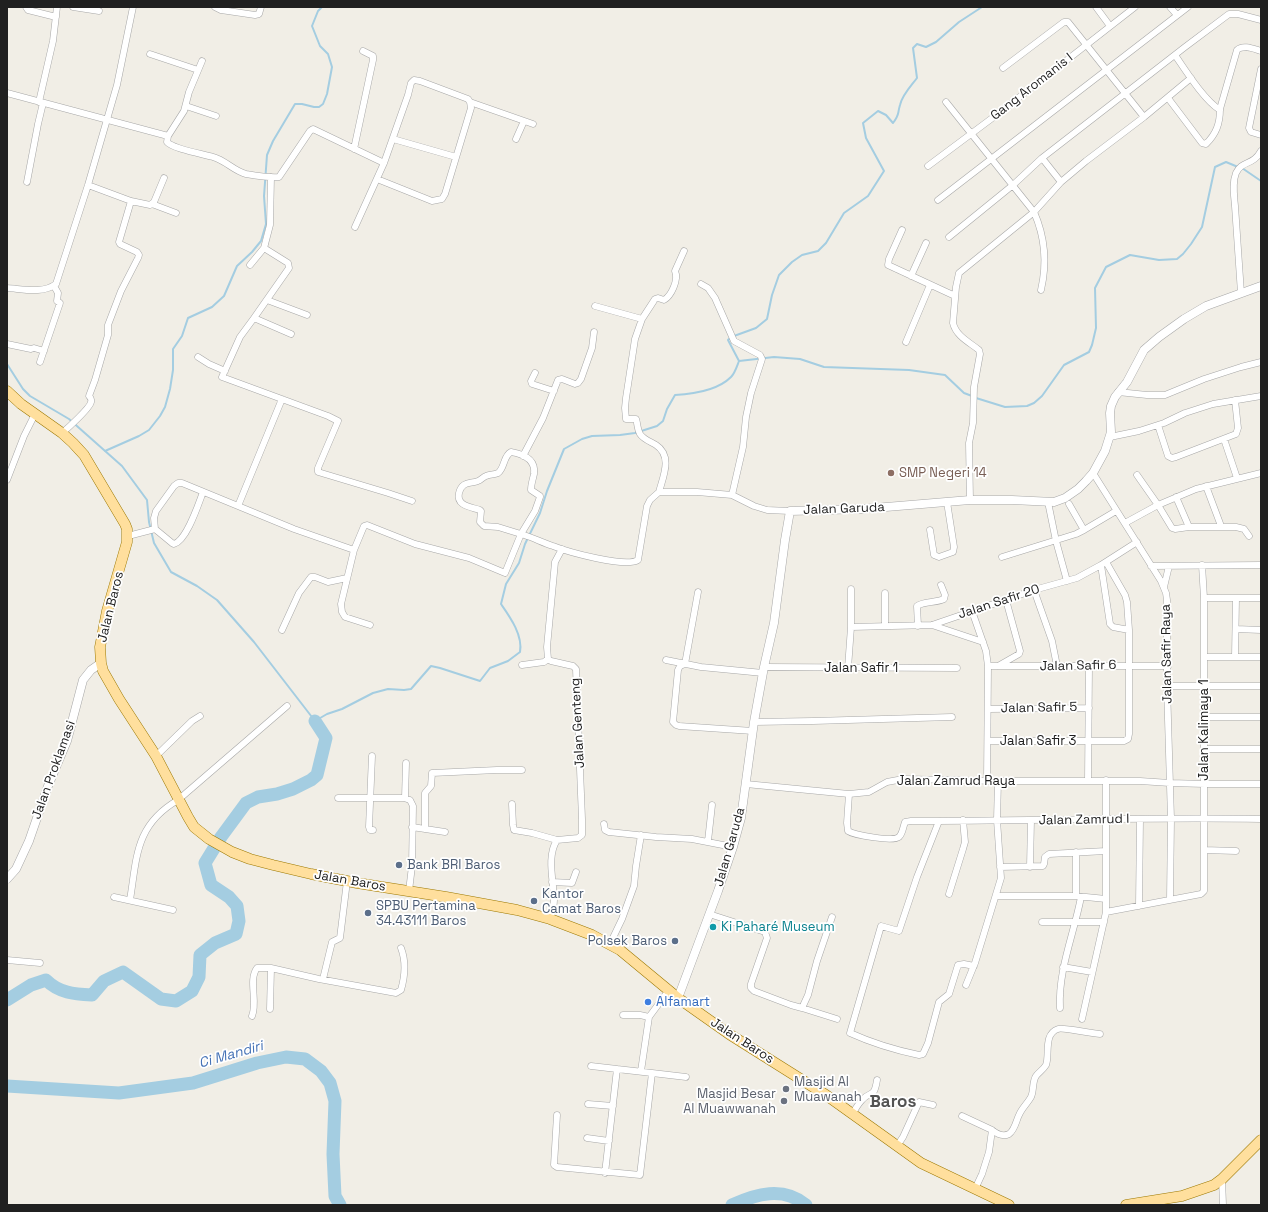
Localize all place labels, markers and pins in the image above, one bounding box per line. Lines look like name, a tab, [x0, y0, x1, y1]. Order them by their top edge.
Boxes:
place label: SMP Negeri 14	[899, 465, 987, 481]
marker: SMP Negeri 14	[886, 468, 896, 478]
place label: Bank BRI Baros	[407, 857, 500, 873]
marker: Bank BRI Baros	[394, 860, 404, 870]
place label: Kantor Camat Baros	[542, 886, 621, 917]
marker: Kantor Camat Baros	[529, 896, 539, 906]
place label: SPBU Pertamina 34.43111 Baros	[376, 898, 476, 929]
marker: SPBU Pertamina 34.43111 Baros	[363, 908, 373, 918]
place label: Ki Paharé Museum	[721, 919, 835, 935]
marker: Ki Paharé Museum	[708, 922, 718, 932]
place label: Polsek Baros	[588, 933, 667, 949]
marker: Polsek Baros	[670, 936, 680, 946]
place label: Alfamart	[656, 994, 710, 1010]
marker: Alfamart	[643, 997, 653, 1007]
place label: Masjid Al Muawanah	[794, 1074, 862, 1105]
marker: Masjid Al Muawanah	[781, 1084, 791, 1094]
place label: Masjid Besar Al Muawwanah	[683, 1086, 776, 1117]
marker: Masjid Besar Al Muawwanah	[779, 1096, 789, 1106]

